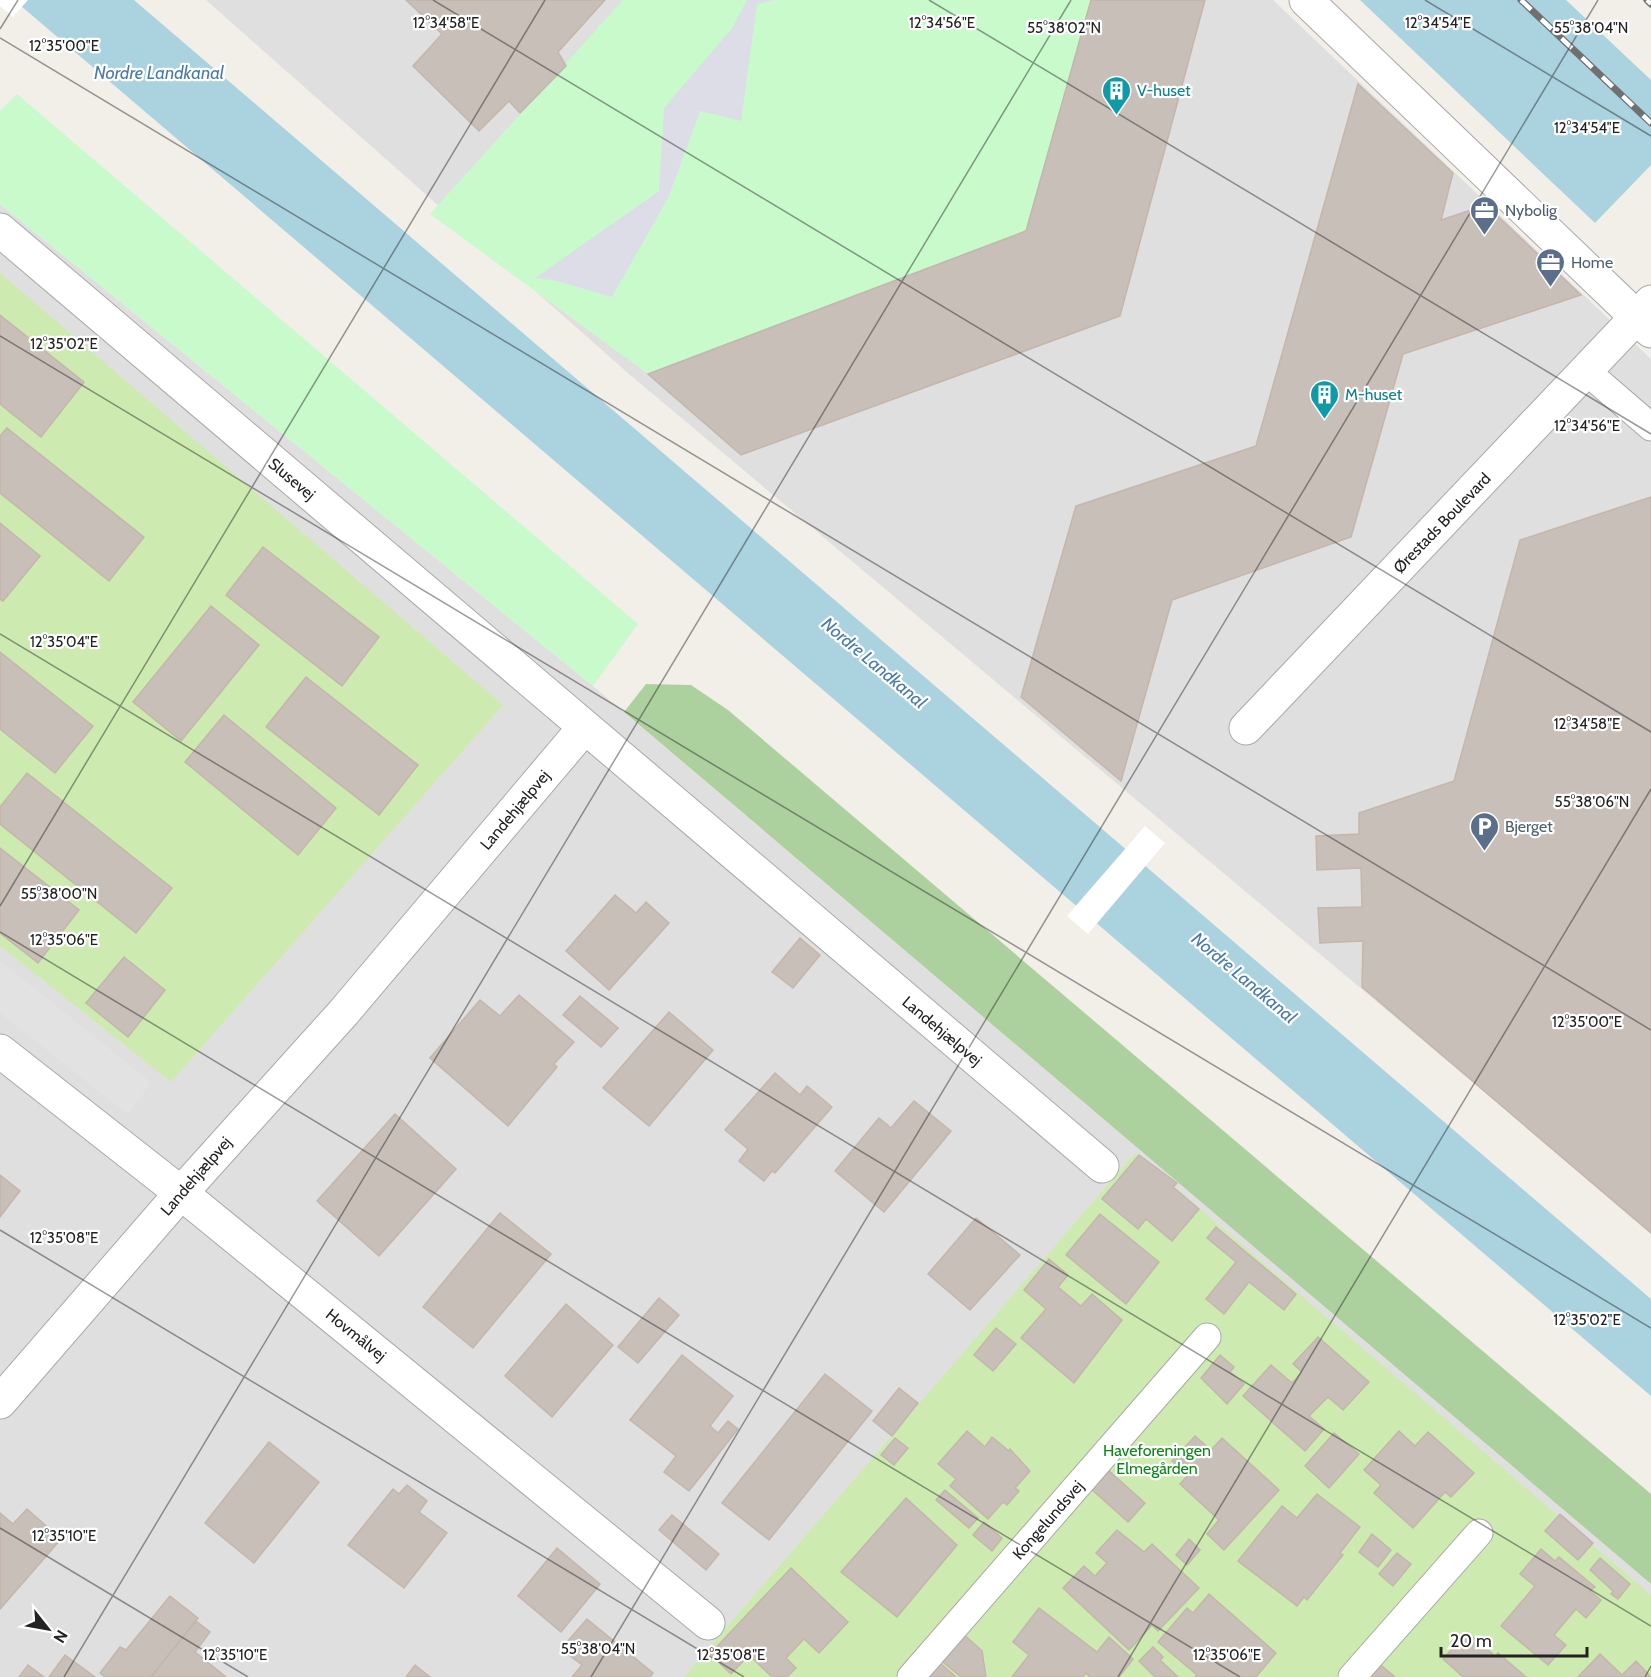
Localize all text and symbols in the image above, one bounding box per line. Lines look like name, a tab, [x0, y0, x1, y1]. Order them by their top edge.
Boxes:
text: 12°34'58"E	[413, 14, 479, 32]
text: 12°34'56"E	[909, 14, 975, 32]
text: 12°34'54"E	[1405, 14, 1471, 32]
text: 55°38'02"N	[1027, 19, 1101, 37]
text: 55°38'04"N	[1554, 19, 1628, 37]
text: 12°35'00"E	[29, 37, 99, 55]
water label: Nordre Landkanal	[94, 62, 225, 84]
building icon: V-huset	[1100, 74, 1132, 116]
place label: V-huset	[1137, 81, 1191, 100]
text: 12°34'54"E	[1554, 119, 1620, 137]
office icon: Nybolig	[1468, 194, 1500, 236]
place label: Nybolig	[1505, 201, 1558, 220]
office icon: Home	[1534, 246, 1566, 288]
place label: Home	[1571, 253, 1613, 272]
text: 12°35'02"E	[30, 335, 98, 353]
building icon: M-huset	[1308, 378, 1340, 420]
place label: M-huset	[1345, 385, 1403, 404]
text: 12°34'56"E	[1554, 417, 1620, 435]
street label: Slusevej	[265, 454, 319, 504]
street label: Ørestads Boulevard	[1389, 469, 1495, 577]
water label: Nordre Landkanal	[817, 613, 932, 714]
text: 12°35'04"E	[30, 633, 98, 651]
text: 12°34'58"E	[1554, 715, 1620, 733]
street label: Landehjælpvej	[476, 766, 554, 854]
text: 55°38'06"N	[1555, 793, 1629, 811]
parking icon: Bjerget	[1468, 810, 1500, 852]
place label: Bjerget	[1505, 817, 1553, 836]
text: 55°38'00"N	[21, 885, 97, 903]
water label: Nordre Landkanal	[1187, 928, 1302, 1029]
text: 12°35'06"E	[30, 931, 98, 949]
street label: Landehjælpvej	[898, 992, 986, 1070]
text: 12°35'00"E	[1552, 1013, 1622, 1031]
street label: Landehjælpvej	[157, 1133, 235, 1219]
text: 12°35'08"E	[30, 1229, 98, 1247]
street label: Hovmålvej	[322, 1305, 390, 1365]
text: 12°35'02"E	[1553, 1311, 1621, 1329]
park label: Haveforeningen Elmegården	[1103, 1441, 1211, 1478]
street label: Kongelundsvej	[1009, 1477, 1087, 1563]
text: 12°35'10"E	[32, 1527, 96, 1545]
north arrow	[18, 1599, 78, 1659]
scale bar	[1441, 1620, 1586, 1658]
text: N	[49, 1627, 71, 1646]
text: 20 m	[1450, 1630, 1492, 1652]
text: 55°38'04"N	[561, 1640, 635, 1658]
text: 12°35'10"E	[203, 1646, 267, 1664]
text: 12°35'08"E	[697, 1646, 765, 1664]
text: 12°35'06"E	[1193, 1646, 1261, 1664]

